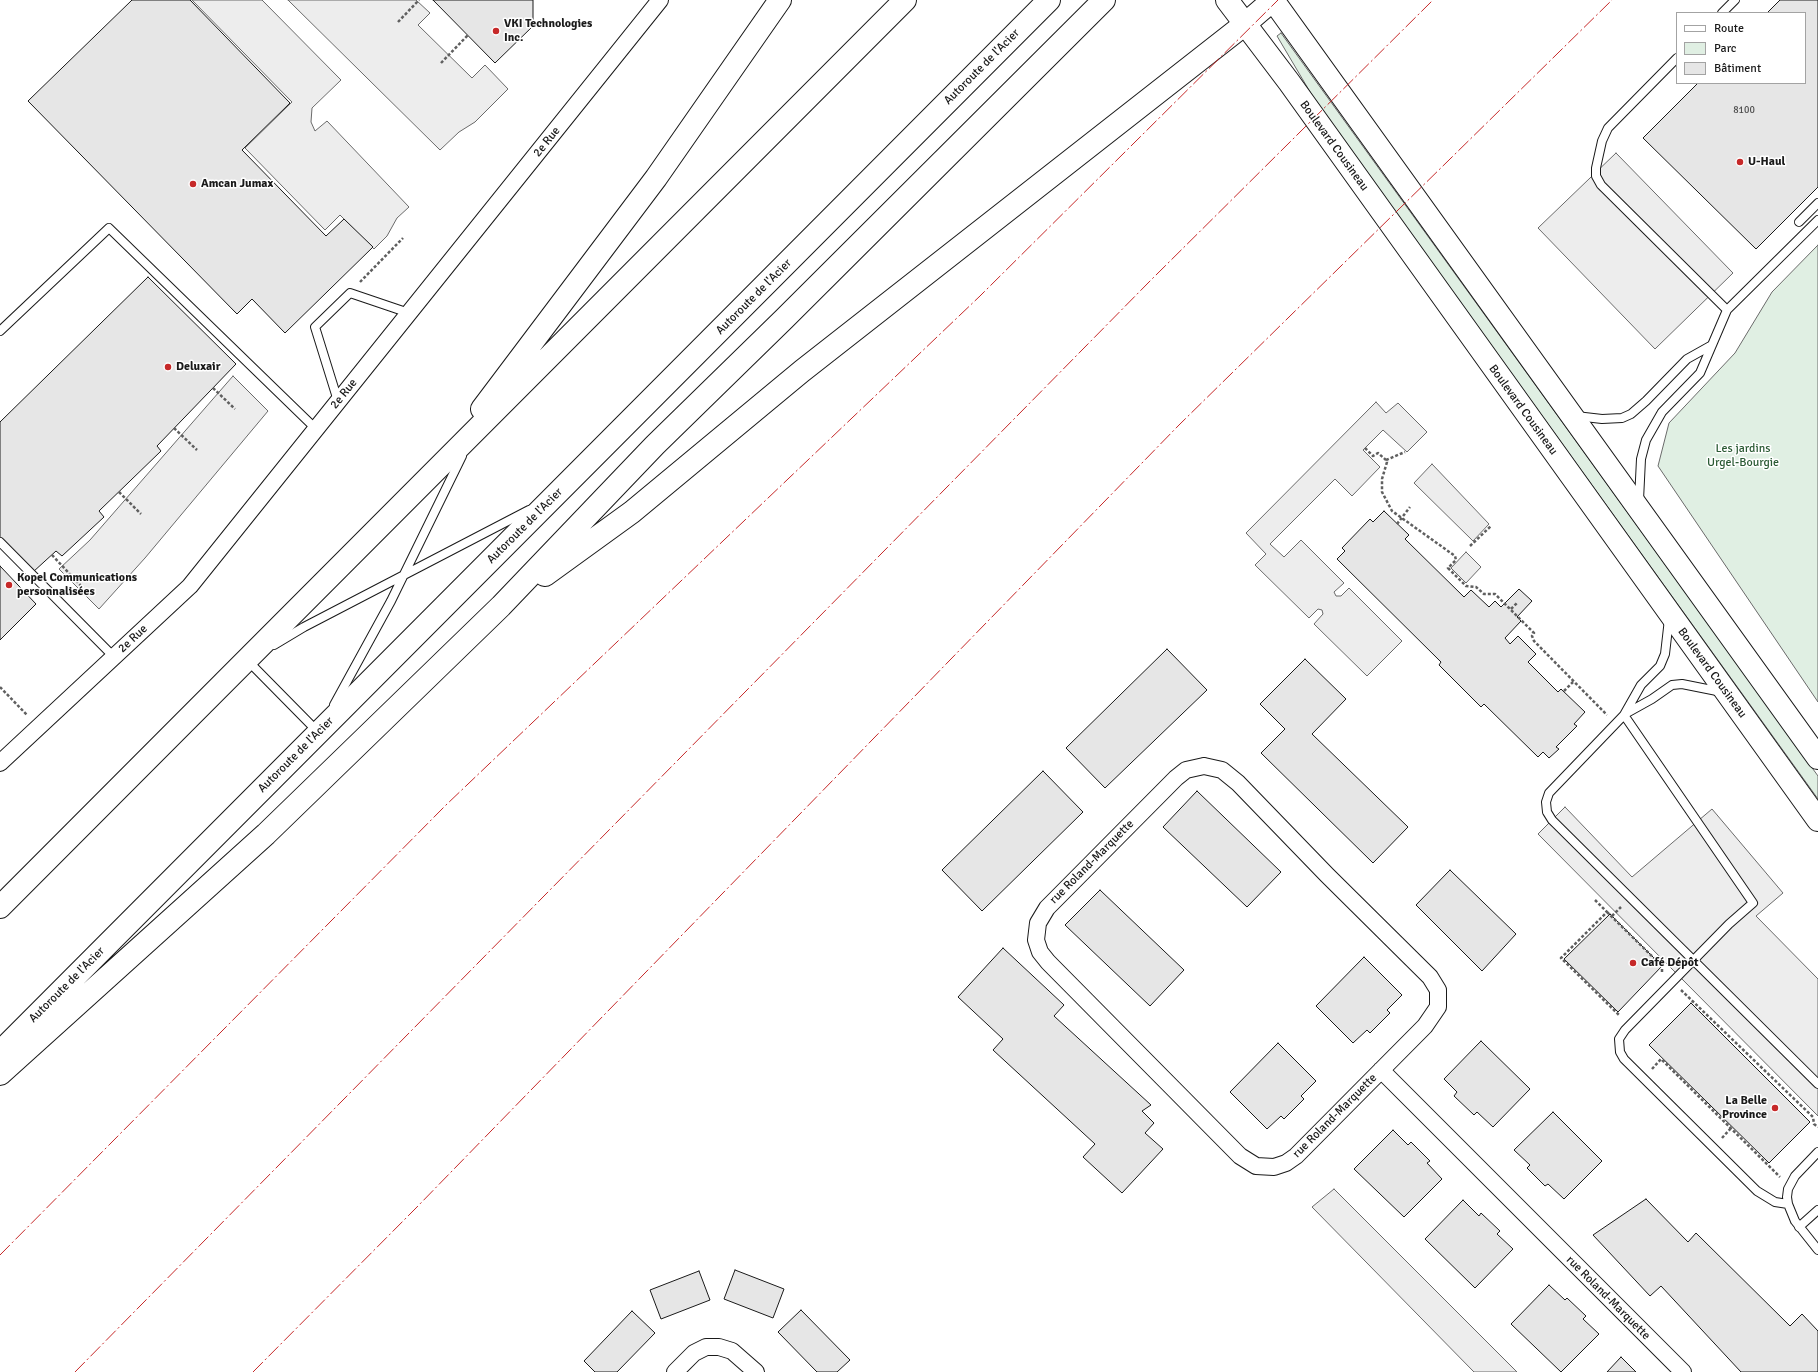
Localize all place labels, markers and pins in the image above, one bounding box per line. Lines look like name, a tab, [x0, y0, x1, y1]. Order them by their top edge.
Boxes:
place label: VKI Technologies Inc.	[504, 17, 592, 45]
marker: VKI Technologies Inc.	[491, 26, 501, 36]
place label: U-Haul	[1748, 155, 1785, 169]
marker: U-Haul	[1735, 157, 1745, 167]
place label: Amcan Jumax	[201, 177, 273, 191]
marker: Amcan Jumax	[188, 179, 198, 189]
place label: Deluxair	[176, 360, 220, 374]
marker: Deluxair	[163, 362, 173, 372]
place label: Kopel Communications personnalisées	[17, 571, 137, 599]
marker: Kopel Communications personnalisées	[4, 580, 14, 590]
place label: Café Dépôt	[1641, 956, 1698, 970]
marker: Café Dépôt	[1628, 958, 1638, 968]
place label: La Belle Province	[1722, 1094, 1767, 1122]
marker: La Belle Province	[1770, 1103, 1780, 1113]

